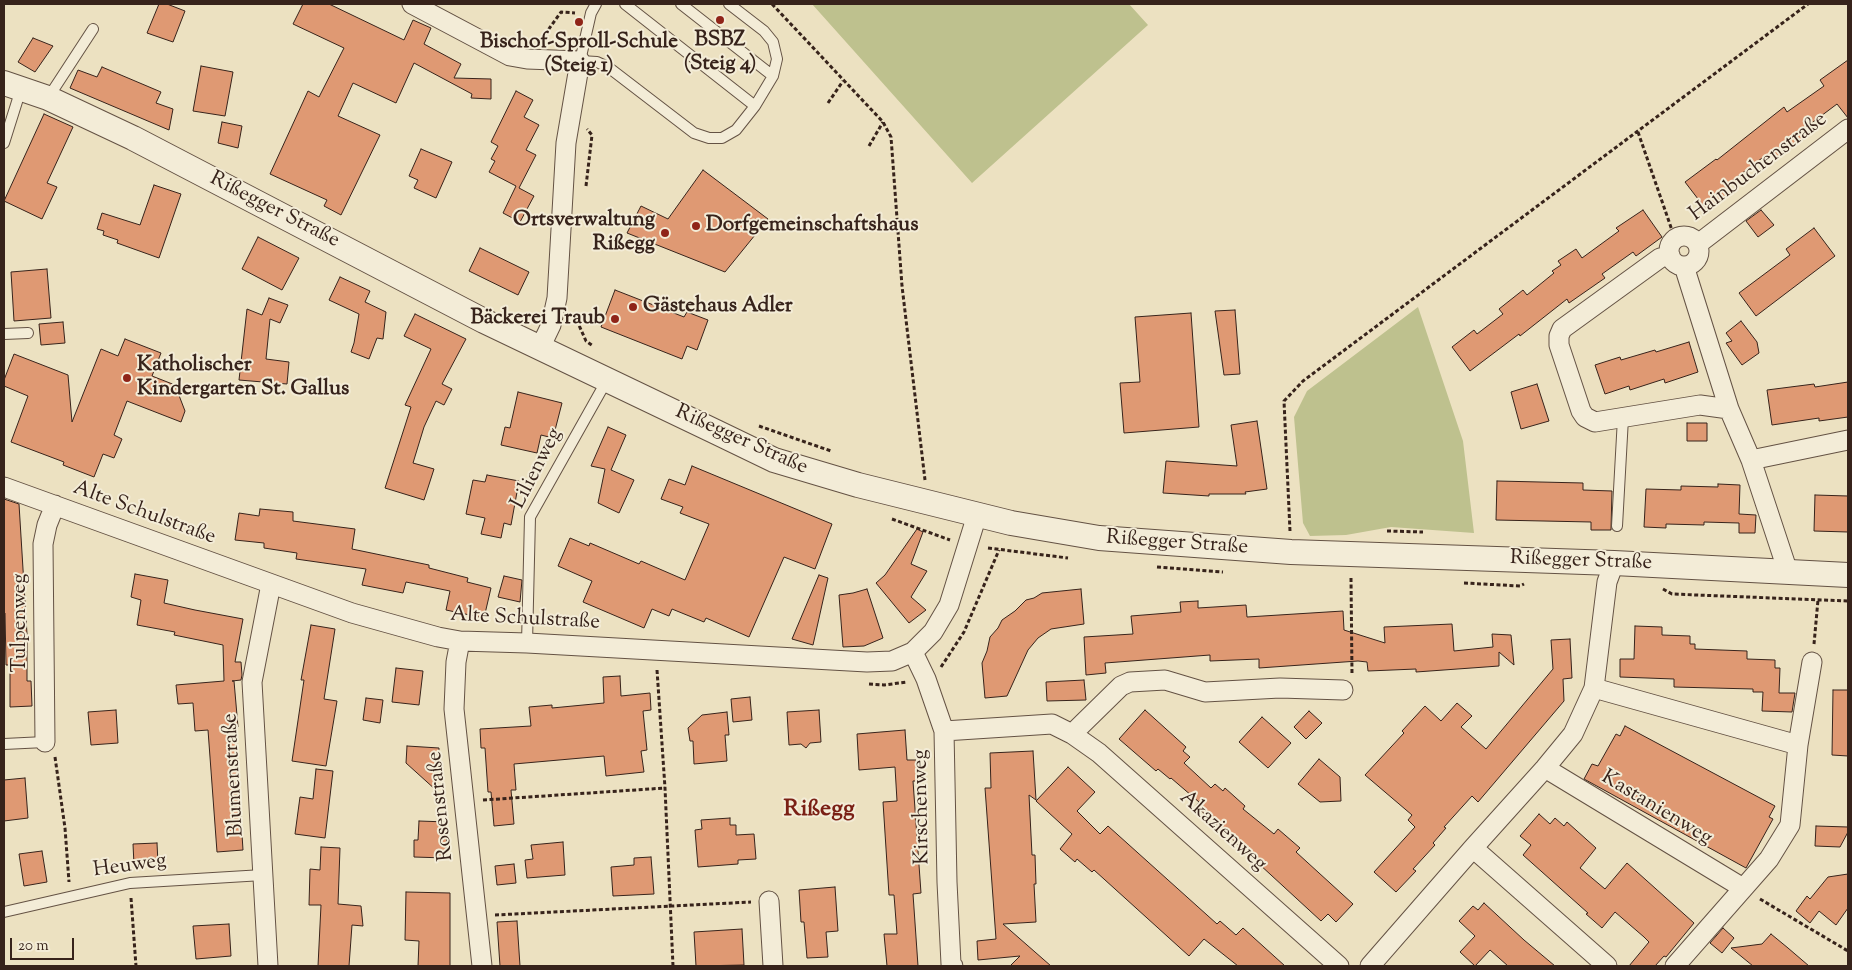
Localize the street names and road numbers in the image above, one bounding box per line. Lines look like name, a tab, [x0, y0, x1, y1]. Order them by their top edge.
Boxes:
street label: Hainbuchenstraße	[1685, 108, 1833, 228]
street label: Rißegger Straße	[205, 167, 343, 255]
street label: Rißegger Straße	[671, 401, 811, 481]
street label: Lilienweg	[507, 424, 569, 514]
street label: Alte Schulstraße	[69, 477, 219, 551]
street label: Rißegger Straße	[1105, 526, 1249, 562]
street label: Rißegger Straße	[1509, 547, 1653, 577]
street label: Tulpenweg	[8, 573, 34, 673]
street label: Alte Schulstraße	[449, 603, 601, 637]
street label: Blumenstraße	[219, 712, 251, 838]
street label: Kirschenweg	[909, 749, 937, 865]
street label: Rosenstraße	[424, 750, 460, 862]
street label: Kastanienweg	[1596, 766, 1716, 852]
street label: Akazienweg	[1173, 786, 1271, 878]
street label: Heuweg	[92, 849, 168, 885]

